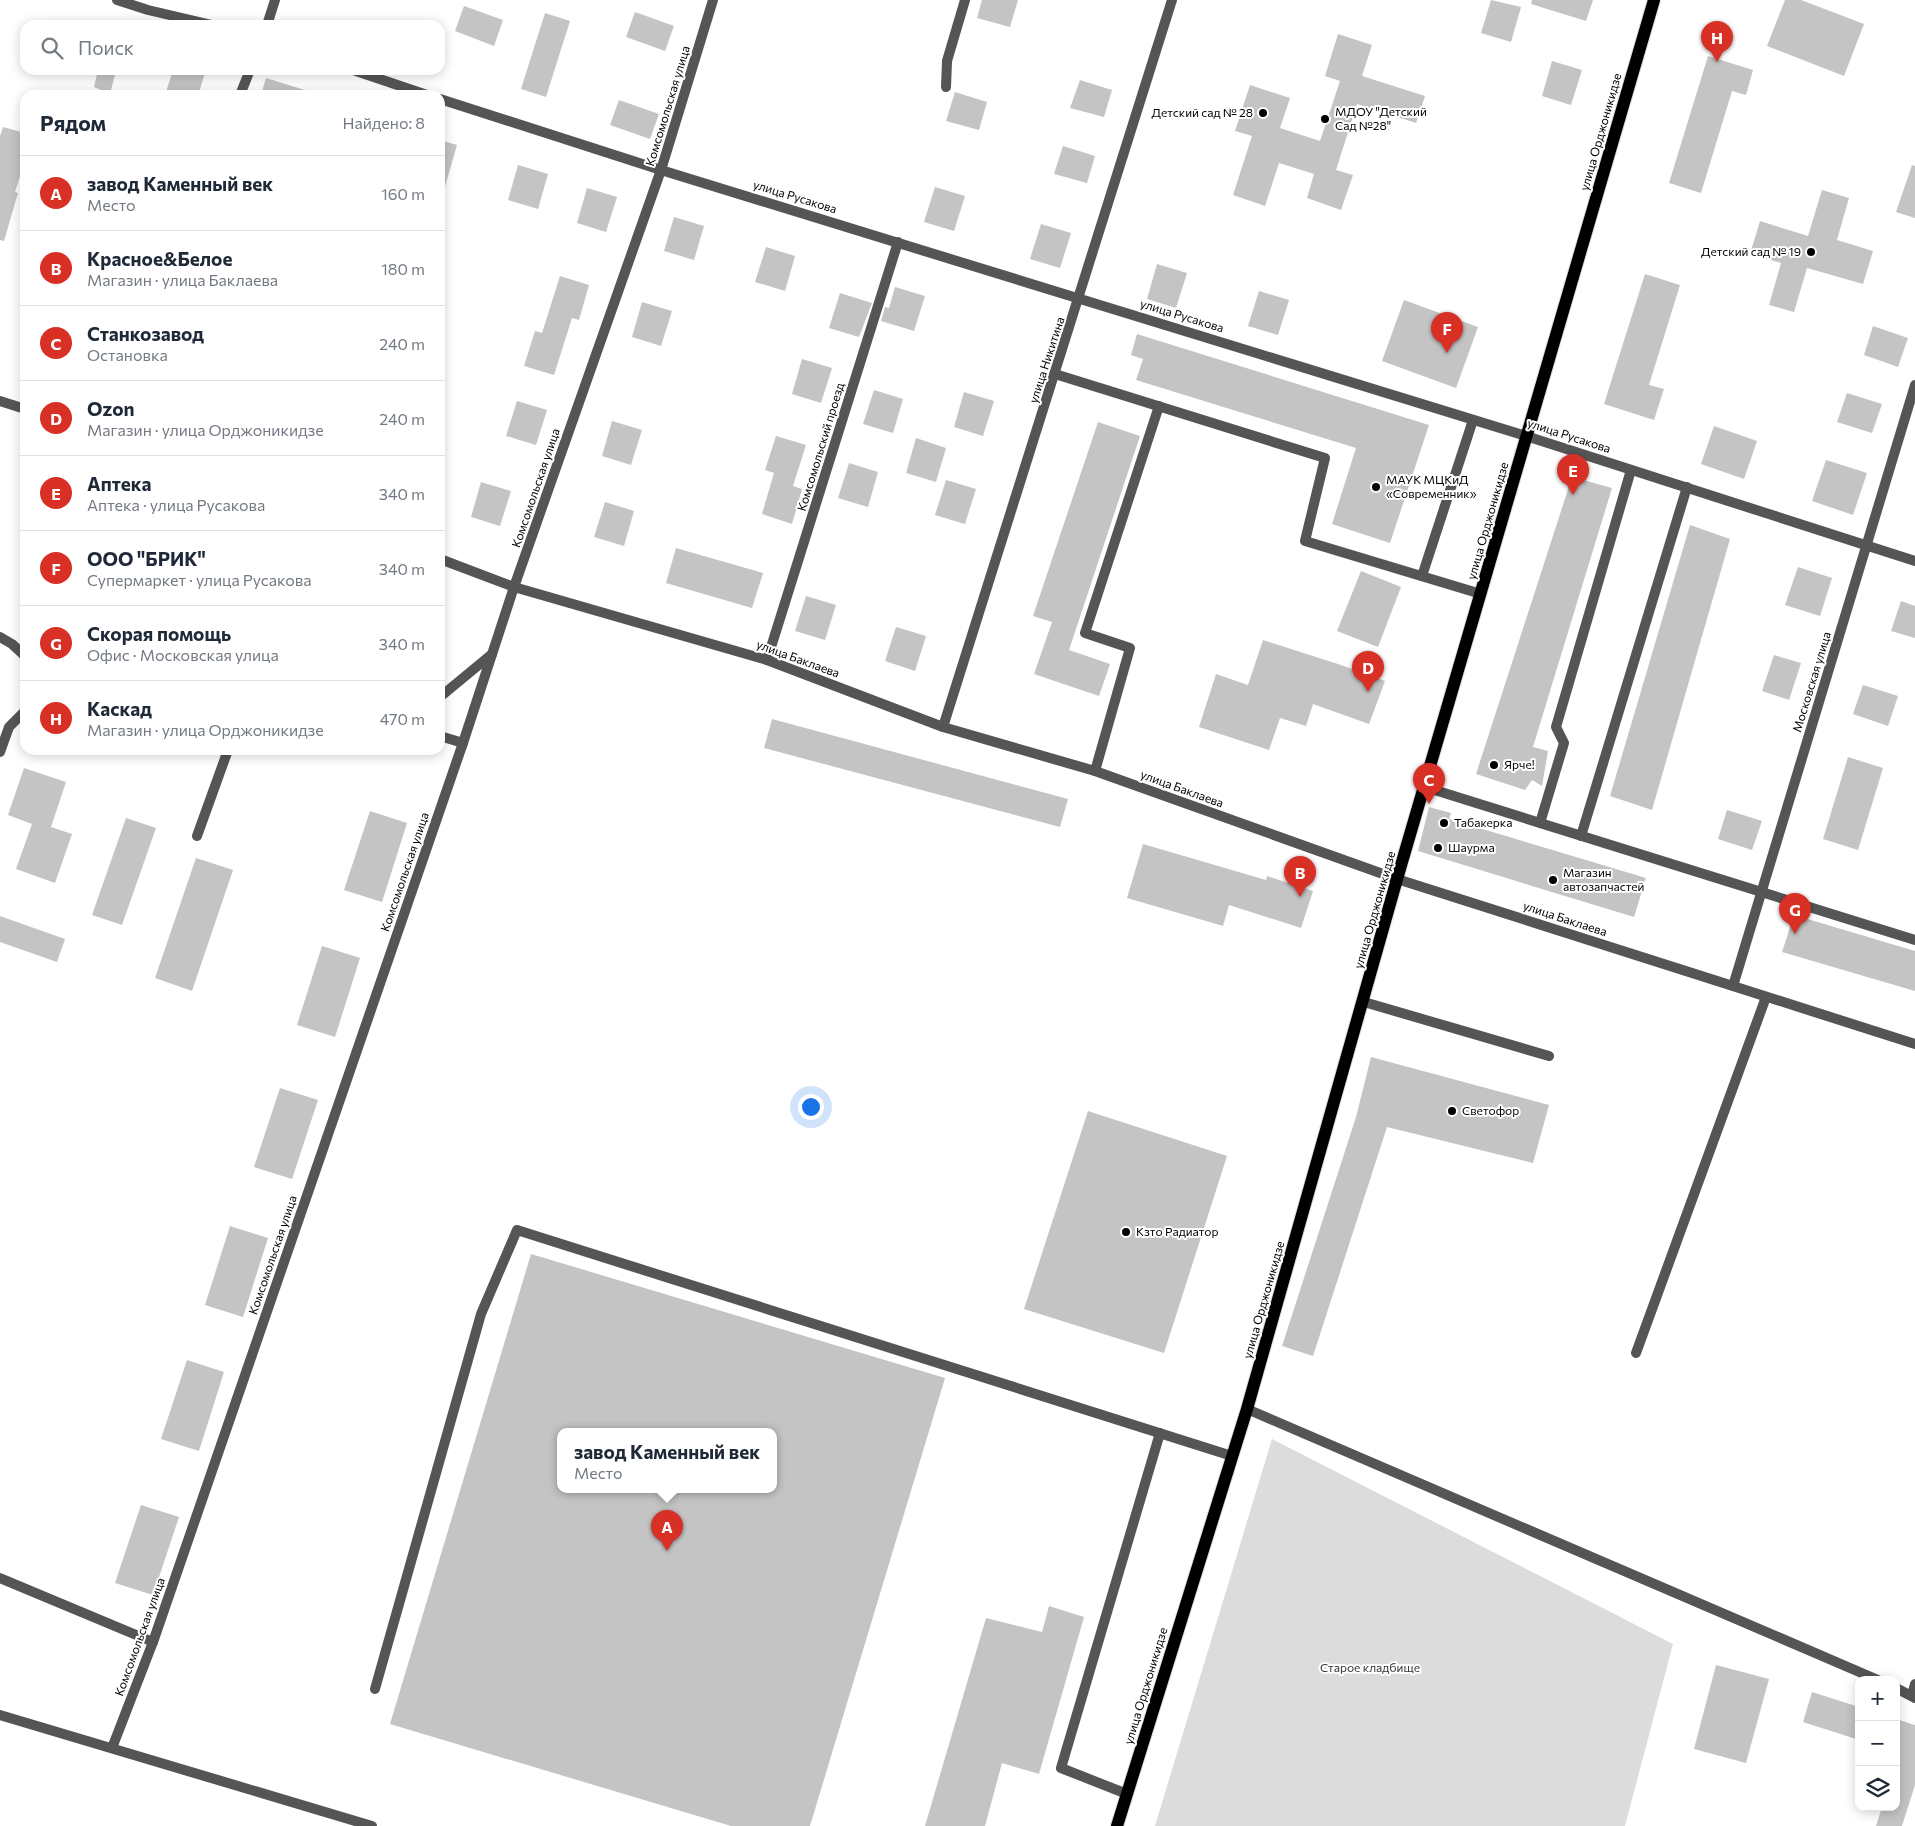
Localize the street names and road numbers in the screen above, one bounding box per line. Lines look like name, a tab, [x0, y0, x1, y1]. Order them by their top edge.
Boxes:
street label: Комсомольская улица	[642, 44, 692, 168]
street label: улица Орджоникидзе	[1577, 71, 1624, 192]
street label: улица Русакова	[752, 177, 839, 215]
street label: улица Русакова	[1139, 296, 1226, 334]
street label: улица Никитина	[1026, 315, 1067, 405]
street label: Комсомольский проезд	[794, 381, 846, 513]
street label: улица Русакова	[1526, 415, 1613, 455]
street label: Комсомольская улица	[508, 426, 562, 549]
street label: улица Орджоникидзе	[1464, 460, 1511, 581]
street label: Московская улица	[1789, 630, 1833, 734]
street label: улица Баклаева	[755, 637, 842, 680]
street label: улица Баклаева	[1139, 767, 1226, 810]
street label: Комсомольская улица	[377, 810, 431, 933]
street label: улица Орджоникидзе	[1351, 849, 1398, 970]
street label: улица Баклаева	[1522, 898, 1609, 938]
street label: Комсомольская улица	[245, 1193, 299, 1316]
street label: улица Орджоникидзе	[1240, 1239, 1287, 1360]
street label: Комсомольская улица	[111, 1576, 167, 1698]
street label: улица Орджоникидзе	[1121, 1626, 1170, 1746]

